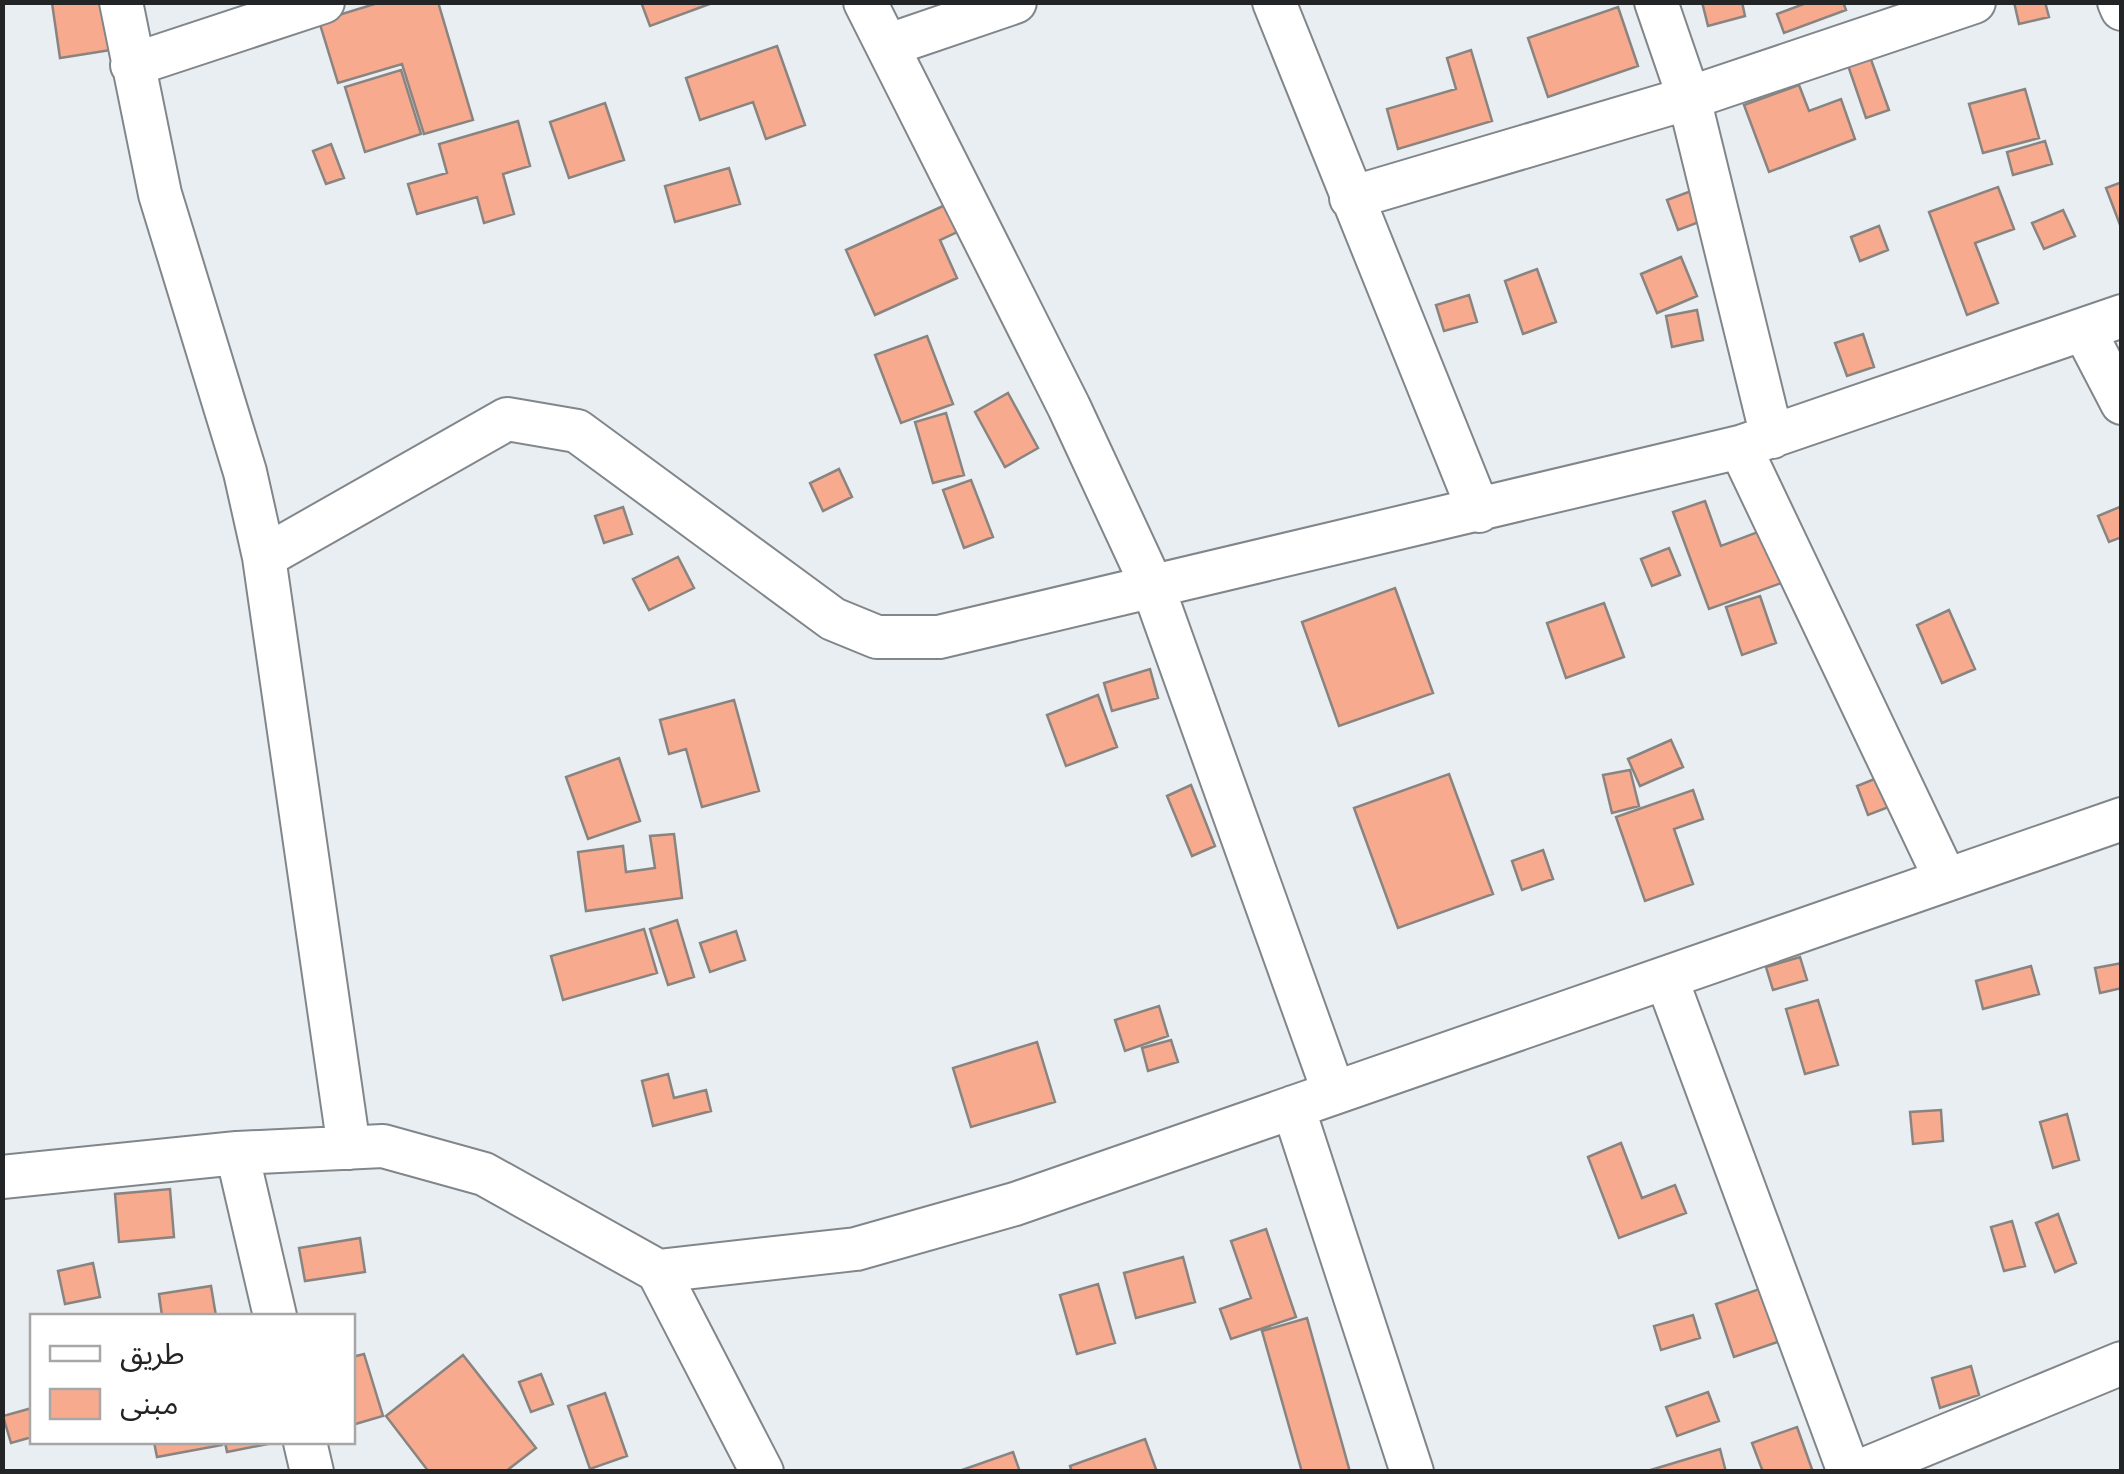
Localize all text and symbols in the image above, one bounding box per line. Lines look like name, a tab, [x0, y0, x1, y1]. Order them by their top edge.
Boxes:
legend	[30, 1314, 355, 1444]
text: طريق	[120, 1340, 185, 1372]
text: مبنى	[120, 1390, 178, 1421]

